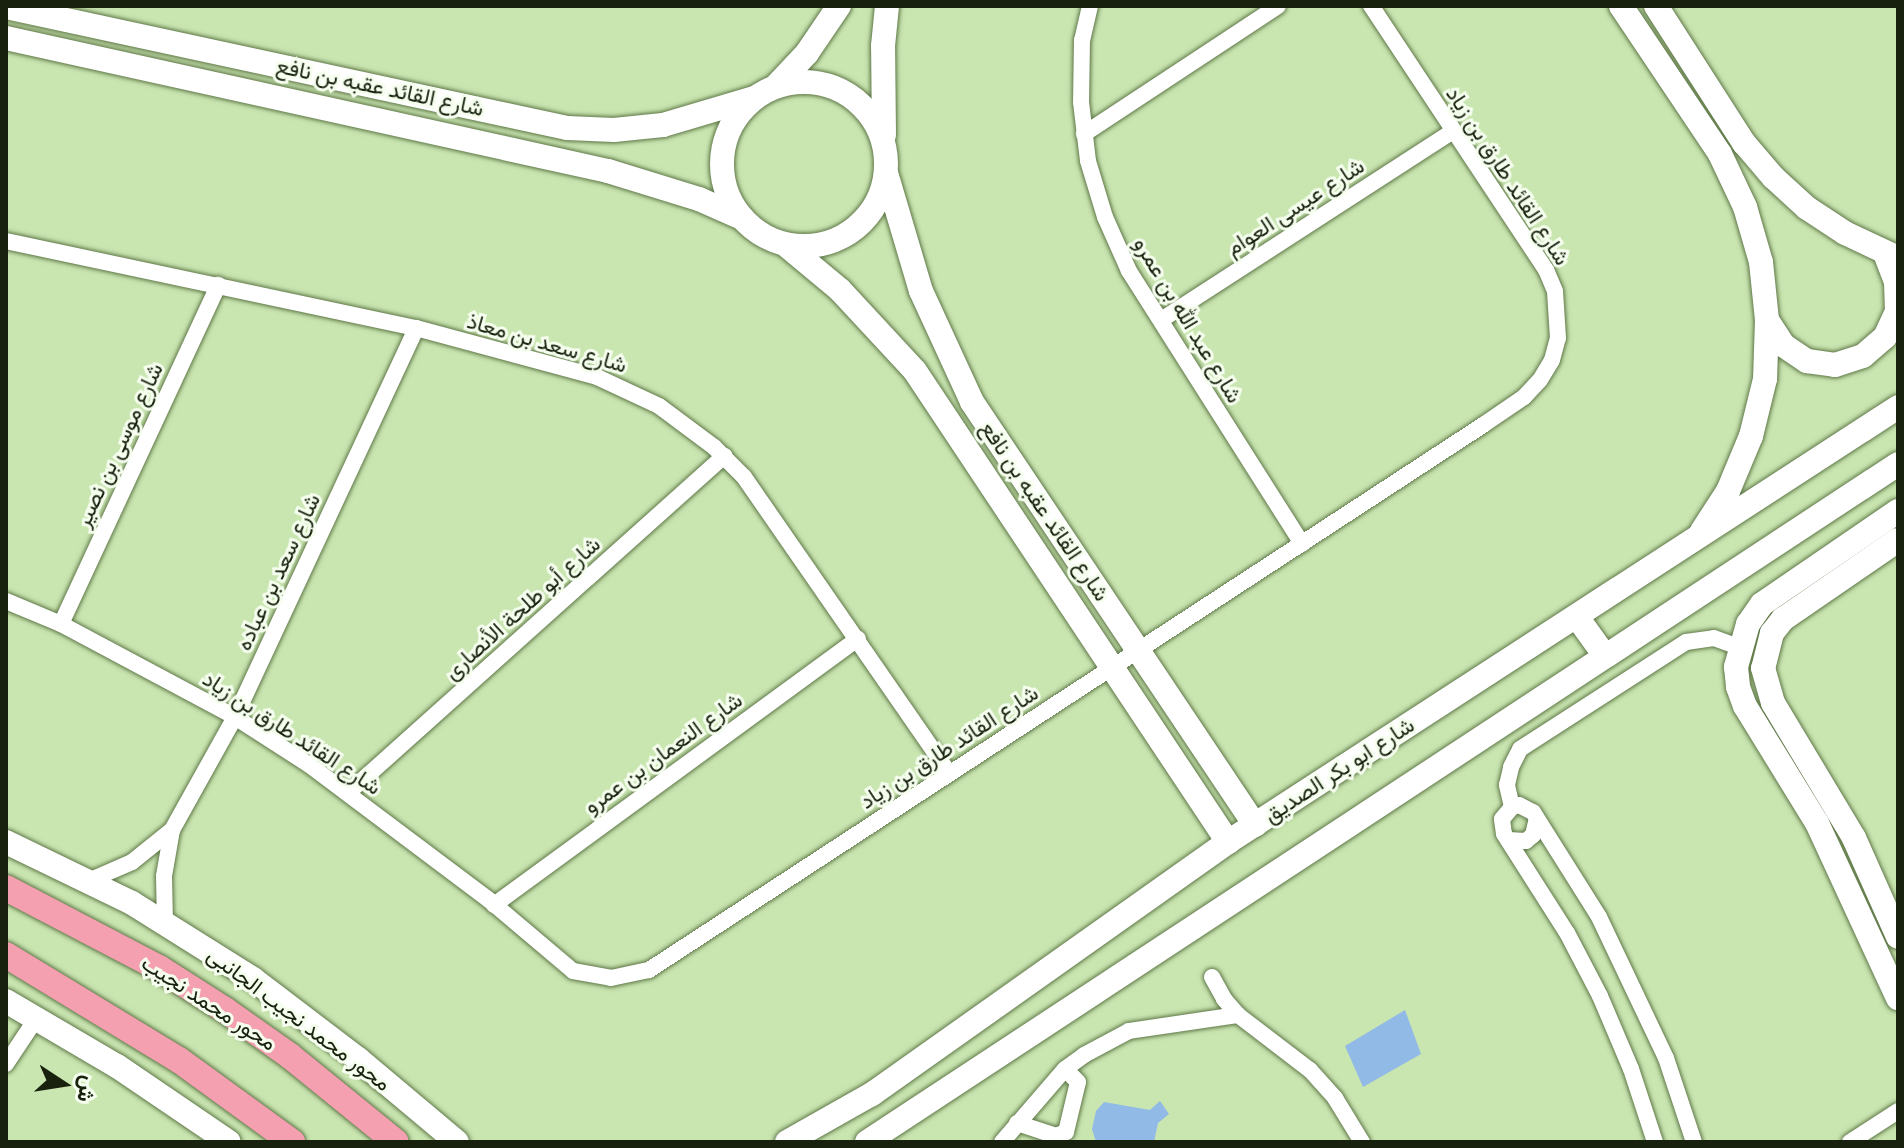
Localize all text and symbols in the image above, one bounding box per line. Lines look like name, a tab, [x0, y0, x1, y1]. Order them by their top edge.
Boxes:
street label: شارع القائد عقبه بن نافع	[274, 52, 486, 122]
street label: شارع القائد طارق بن زياد	[1440, 82, 1576, 270]
street label: شارع عيسى العوام	[1221, 153, 1369, 261]
street label: شارع عبد الله بن عمرو	[1128, 232, 1248, 408]
street label: شارع سعد بن معاذ	[464, 308, 630, 378]
street label: شارع موسى بن نصير	[69, 359, 169, 531]
street label: شارع القائد عقبه بن نافع	[975, 416, 1115, 606]
street label: شارع سعد بن عباده	[230, 489, 326, 655]
street label: شارع أبو طلحة الأنصارى	[438, 531, 606, 685]
street label: شارع القائد طارق بن زياد	[198, 665, 386, 801]
street label: شارع القائد طارق بن زياد	[855, 679, 1043, 815]
street label: شارع النعمان بن عمرو	[579, 687, 747, 819]
street label: شارع ابو بكر الصديق	[1259, 712, 1419, 828]
street label: محور محمد نجيب الجانبى	[202, 941, 396, 1097]
street label: محور محمد نجيب	[137, 950, 281, 1056]
north arrow	[24, 1044, 104, 1124]
text: ش	[72, 1073, 103, 1105]

